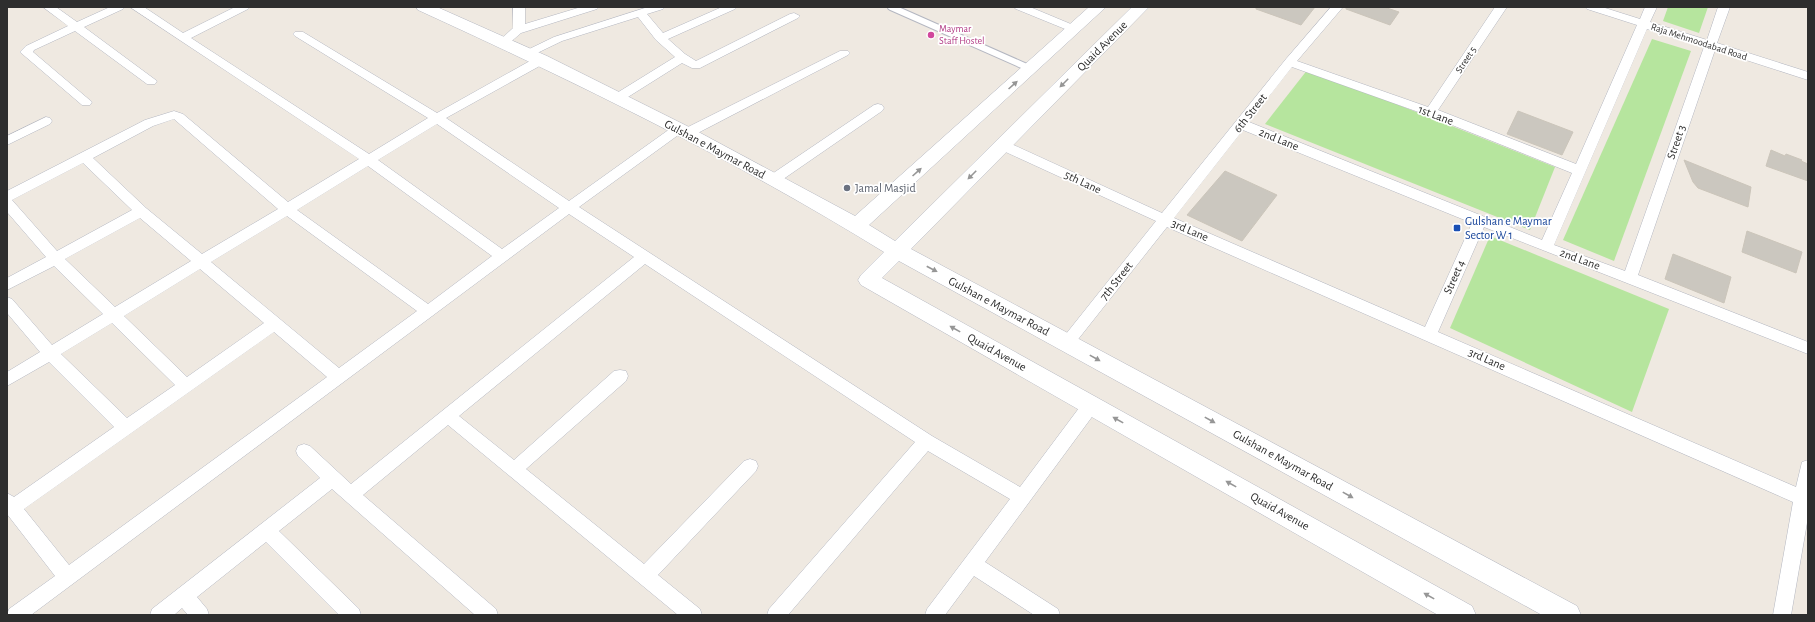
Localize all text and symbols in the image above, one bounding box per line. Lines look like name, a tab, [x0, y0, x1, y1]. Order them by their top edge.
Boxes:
street label: Quaid Avenue	[1075, 19, 1130, 74]
street label: Raja Mehmoodabad Road	[1650, 22, 1748, 62]
place label: Maymar Staff Hostel	[939, 24, 985, 46]
marker: Maymar Staff Hostel	[926, 30, 936, 40]
street label: Street 5	[1454, 45, 1478, 75]
one-way arrow	[1059, 79, 1069, 88]
one-way arrow	[1008, 80, 1018, 89]
street label: 6th Street	[1231, 91, 1269, 135]
street label: 1st Lane	[1417, 103, 1455, 127]
street label: Gulshan e Maymar Road	[662, 117, 767, 182]
street label: Street 3	[1665, 123, 1687, 161]
street label: 2nd Lane	[1257, 126, 1301, 152]
one-way arrow	[912, 168, 921, 177]
street label: 5th Lane	[1063, 168, 1103, 196]
one-way arrow	[967, 170, 977, 180]
place label: Jamal Masjid	[855, 182, 916, 195]
marker: Jamal Masjid	[842, 183, 852, 193]
place label: Gulshan e Maymar Sector W 1	[1465, 215, 1552, 241]
street label: 3rd Lane	[1170, 217, 1210, 243]
marker: Gulshan e Maymar Sector W 1	[1452, 223, 1462, 233]
street label: 2nd Lane	[1558, 246, 1602, 272]
street label: Street 4	[1441, 258, 1467, 296]
street label: 7th Street	[1097, 259, 1135, 303]
one-way arrow	[926, 266, 938, 273]
street label: Gulshan e Maymar Road	[946, 274, 1051, 339]
one-way arrow	[949, 326, 961, 332]
street label: Quaid Avenue	[965, 331, 1029, 374]
street label: 3rd Lane	[1467, 346, 1507, 372]
one-way arrow	[1090, 355, 1101, 361]
one-way arrow	[1112, 416, 1124, 423]
one-way arrow	[1204, 417, 1215, 423]
street label: Gulshan e Maymar Road	[1230, 427, 1335, 493]
one-way arrow	[1225, 480, 1237, 487]
street label: Quaid Avenue	[1248, 490, 1312, 533]
one-way arrow	[1343, 492, 1354, 499]
one-way arrow	[1424, 592, 1435, 599]

